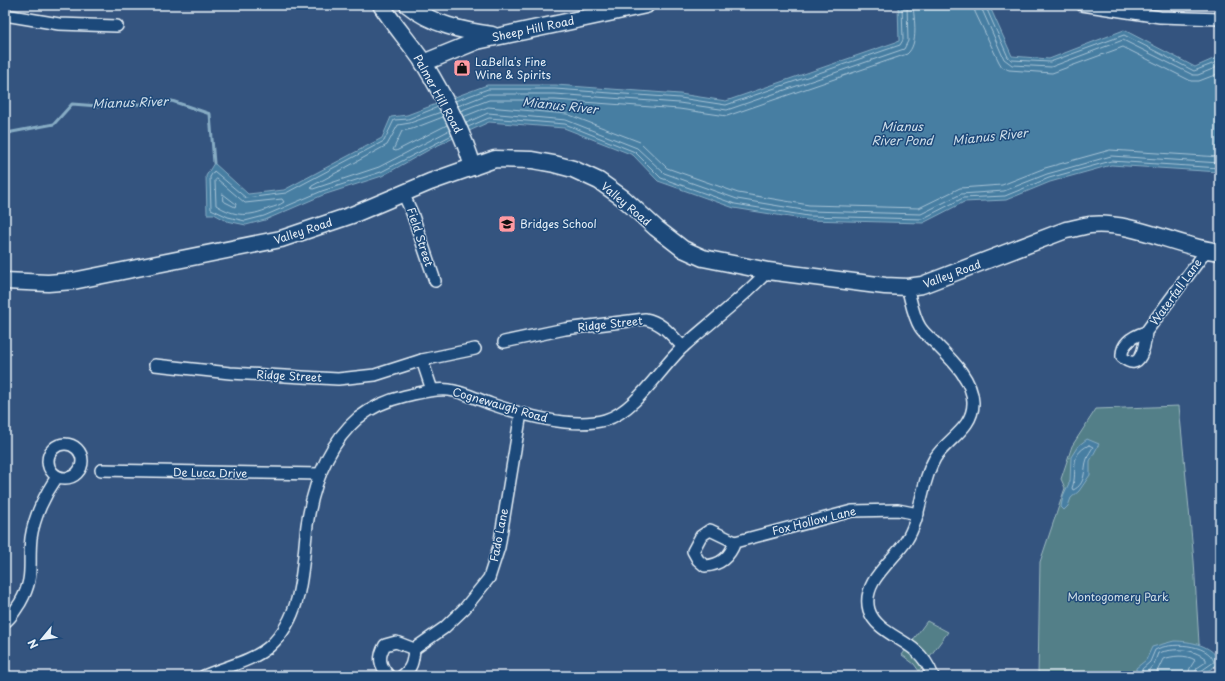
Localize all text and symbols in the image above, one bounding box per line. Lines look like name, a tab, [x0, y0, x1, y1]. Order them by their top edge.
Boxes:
street label: Sheep Hill Road	[490, 11, 576, 46]
street label: Palmer Hill Road	[410, 51, 467, 137]
place label: LaBella's Fine Wine & Spirits	[475, 53, 551, 83]
shop icon: LaBella's Fine Wine & Spirits	[452, 58, 472, 78]
water label: Mianus River	[92, 92, 170, 112]
water label: Mianus River	[522, 92, 600, 118]
water label: Mianus River Pond	[871, 117, 935, 149]
water label: Mianus River	[951, 123, 1030, 149]
street label: Valley Road	[598, 178, 655, 230]
street label: Field Street	[403, 205, 438, 269]
street label: Valley Road	[271, 213, 334, 248]
school or university icon: Bridges School	[497, 214, 517, 234]
place label: Bridges School	[520, 215, 597, 232]
street label: Valley Road	[920, 255, 983, 292]
street label: Waterfall Lane	[1145, 255, 1206, 329]
street label: Ridge Street	[577, 312, 644, 335]
street label: Ridge Street	[256, 365, 323, 386]
street label: Cognewaugh Road	[451, 383, 550, 426]
street label: De Luca Drive	[173, 463, 247, 482]
street label: Fox Hollow Lane	[770, 502, 858, 539]
street label: Fado Lane	[485, 507, 512, 563]
park label: Montogomery Park	[1067, 588, 1169, 605]
north arrow	[22, 619, 62, 659]
text: N	[23, 636, 42, 652]

